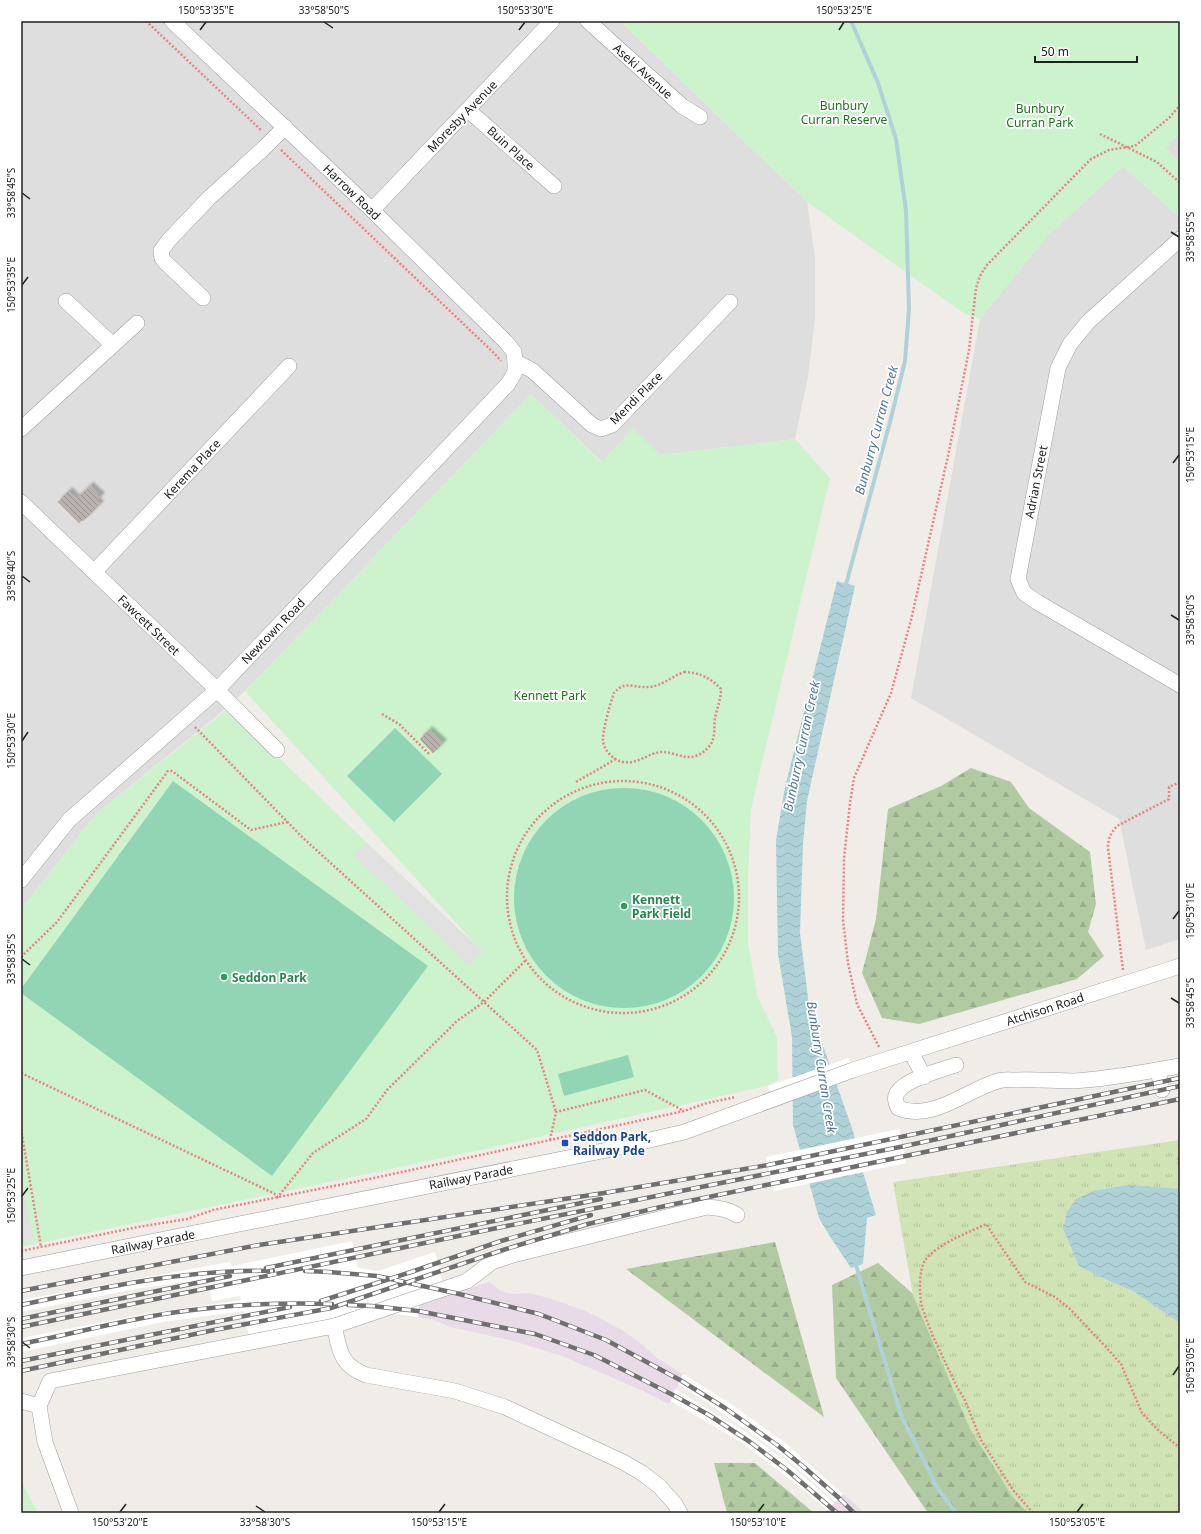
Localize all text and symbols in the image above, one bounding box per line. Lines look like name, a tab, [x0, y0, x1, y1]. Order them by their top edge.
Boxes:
text: 150°53'35"E	[178, 3, 234, 17]
text: 33°58'50"S	[299, 3, 350, 17]
text: 150°53'30"E	[497, 3, 553, 17]
text: 150°53'25"E	[816, 3, 872, 17]
scale bar	[1035, 38, 1137, 64]
street label: Aseki Avenue	[609, 40, 677, 103]
text: 50 m	[1041, 43, 1069, 60]
street label: Moresby Avenue	[423, 76, 501, 156]
park label: Bunbury Curran Reserve	[801, 97, 887, 128]
park label: Bunbury Curran Park	[1006, 100, 1074, 131]
street label: Buin Place	[484, 122, 539, 174]
street label: Harrow Road	[320, 160, 384, 224]
text: 33°58'45"S	[4, 167, 18, 218]
text: 33°58'55"S	[1183, 211, 1197, 262]
text: 150°53'35"E	[4, 257, 18, 313]
water label: Bunburry Curran Creek	[850, 363, 902, 497]
street label: Mendi Place	[606, 368, 666, 428]
text: 150°53'15"E	[1183, 427, 1197, 483]
street label: Kerema Place	[160, 435, 224, 503]
street label: Adrian Street	[1021, 443, 1052, 520]
text: 33°58'40"S	[4, 550, 18, 601]
street label: Fawcett Street	[114, 591, 184, 659]
street label: Newtown Road	[237, 594, 309, 668]
text: 33°58'50"S	[1183, 594, 1197, 645]
water label: Bunburry Curran Creek	[778, 678, 824, 813]
park label: Kennett Park	[514, 687, 587, 704]
text: 150°53'30"E	[4, 713, 18, 769]
text: 150°53'10"E	[1183, 883, 1197, 939]
place label: Kennett Park Field	[632, 891, 691, 922]
marker: Kennett Park Field	[619, 901, 629, 911]
text: 33°58'35"S	[4, 933, 18, 984]
place label: Seddon Park	[232, 969, 307, 986]
marker: Seddon Park	[219, 972, 229, 982]
text: 33°58'45"S	[1183, 977, 1197, 1028]
street label: Atchison Road	[1004, 988, 1086, 1030]
water label: Bunburry Curran Creek	[803, 1000, 841, 1135]
place label: Seddon Park, Railway Pde	[573, 1128, 651, 1159]
marker: Seddon Park, Railway Pde	[560, 1138, 570, 1148]
street label: Railway Parade	[427, 1160, 515, 1193]
text: 150°53'25"E	[4, 1168, 18, 1224]
street label: Railway Parade	[109, 1225, 197, 1258]
text: 33°58'30"S	[4, 1316, 18, 1367]
text: 150°53'05"E	[1183, 1338, 1197, 1394]
text: 150°53'20"E	[92, 1515, 148, 1529]
text: 33°58'30"S	[240, 1515, 291, 1529]
text: 150°53'15"E	[411, 1515, 467, 1529]
text: 150°53'10"E	[730, 1515, 786, 1529]
text: 150°53'05"E	[1049, 1515, 1105, 1529]

